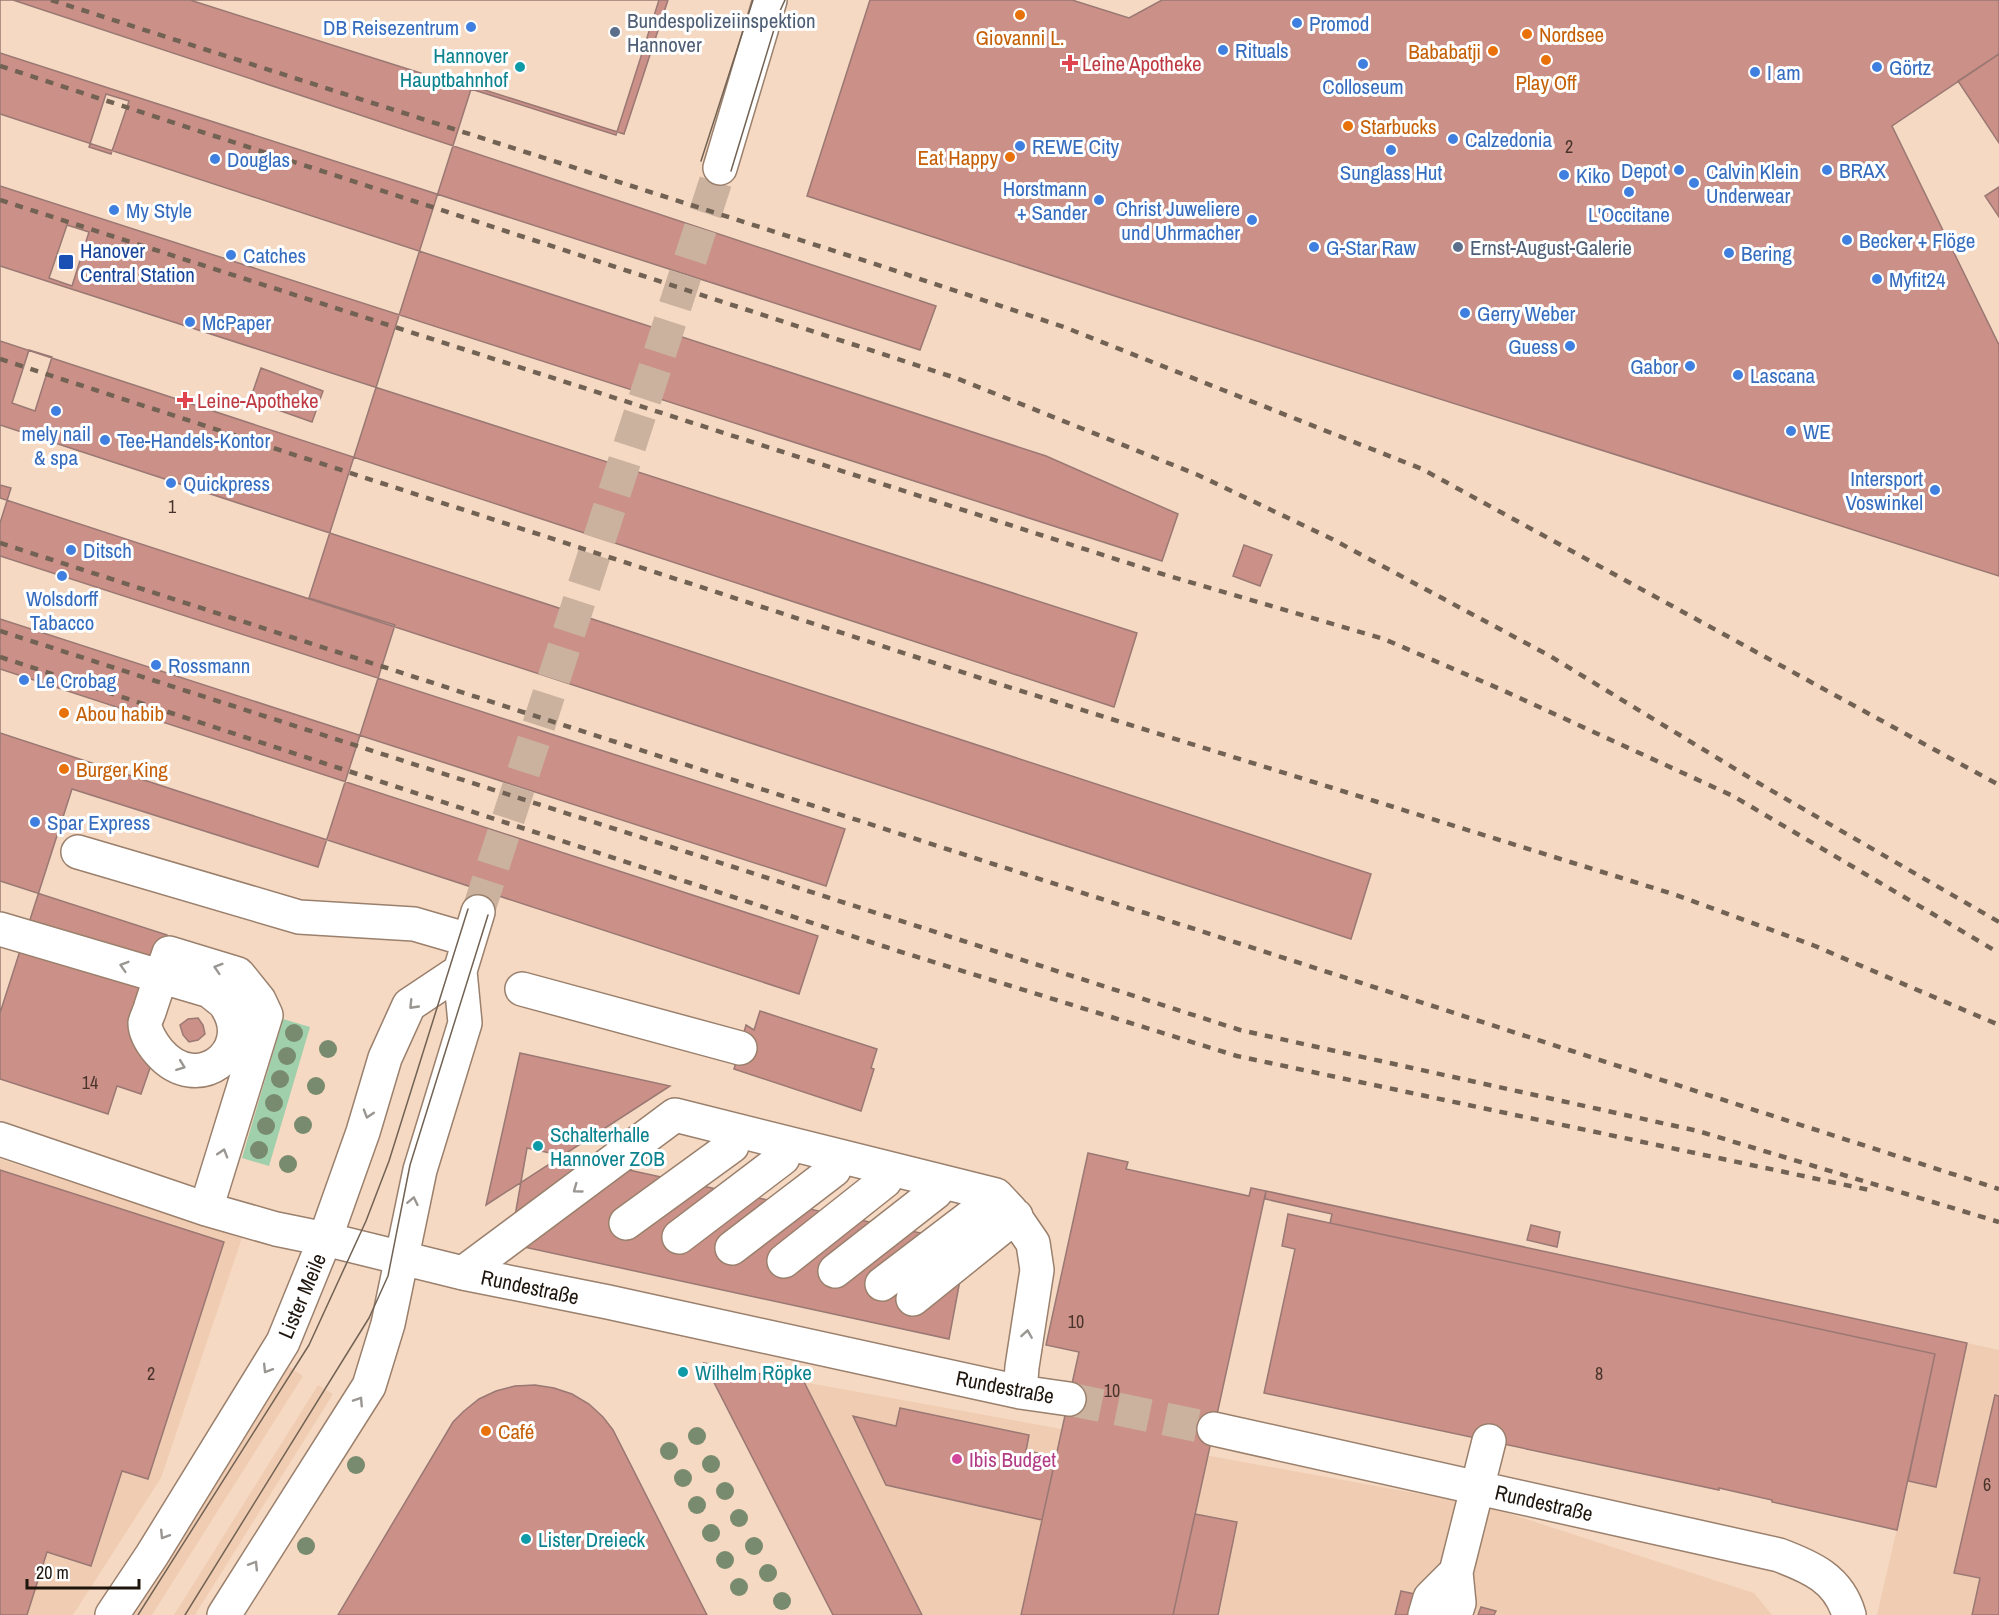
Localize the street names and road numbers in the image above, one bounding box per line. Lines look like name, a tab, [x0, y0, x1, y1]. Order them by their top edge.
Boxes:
street label: Lister Meile	[271, 1249, 333, 1343]
street label: Rundestraße	[478, 1262, 582, 1312]
street label: Rundestraße	[953, 1363, 1057, 1411]
street label: Rundestraße	[1492, 1478, 1596, 1528]

